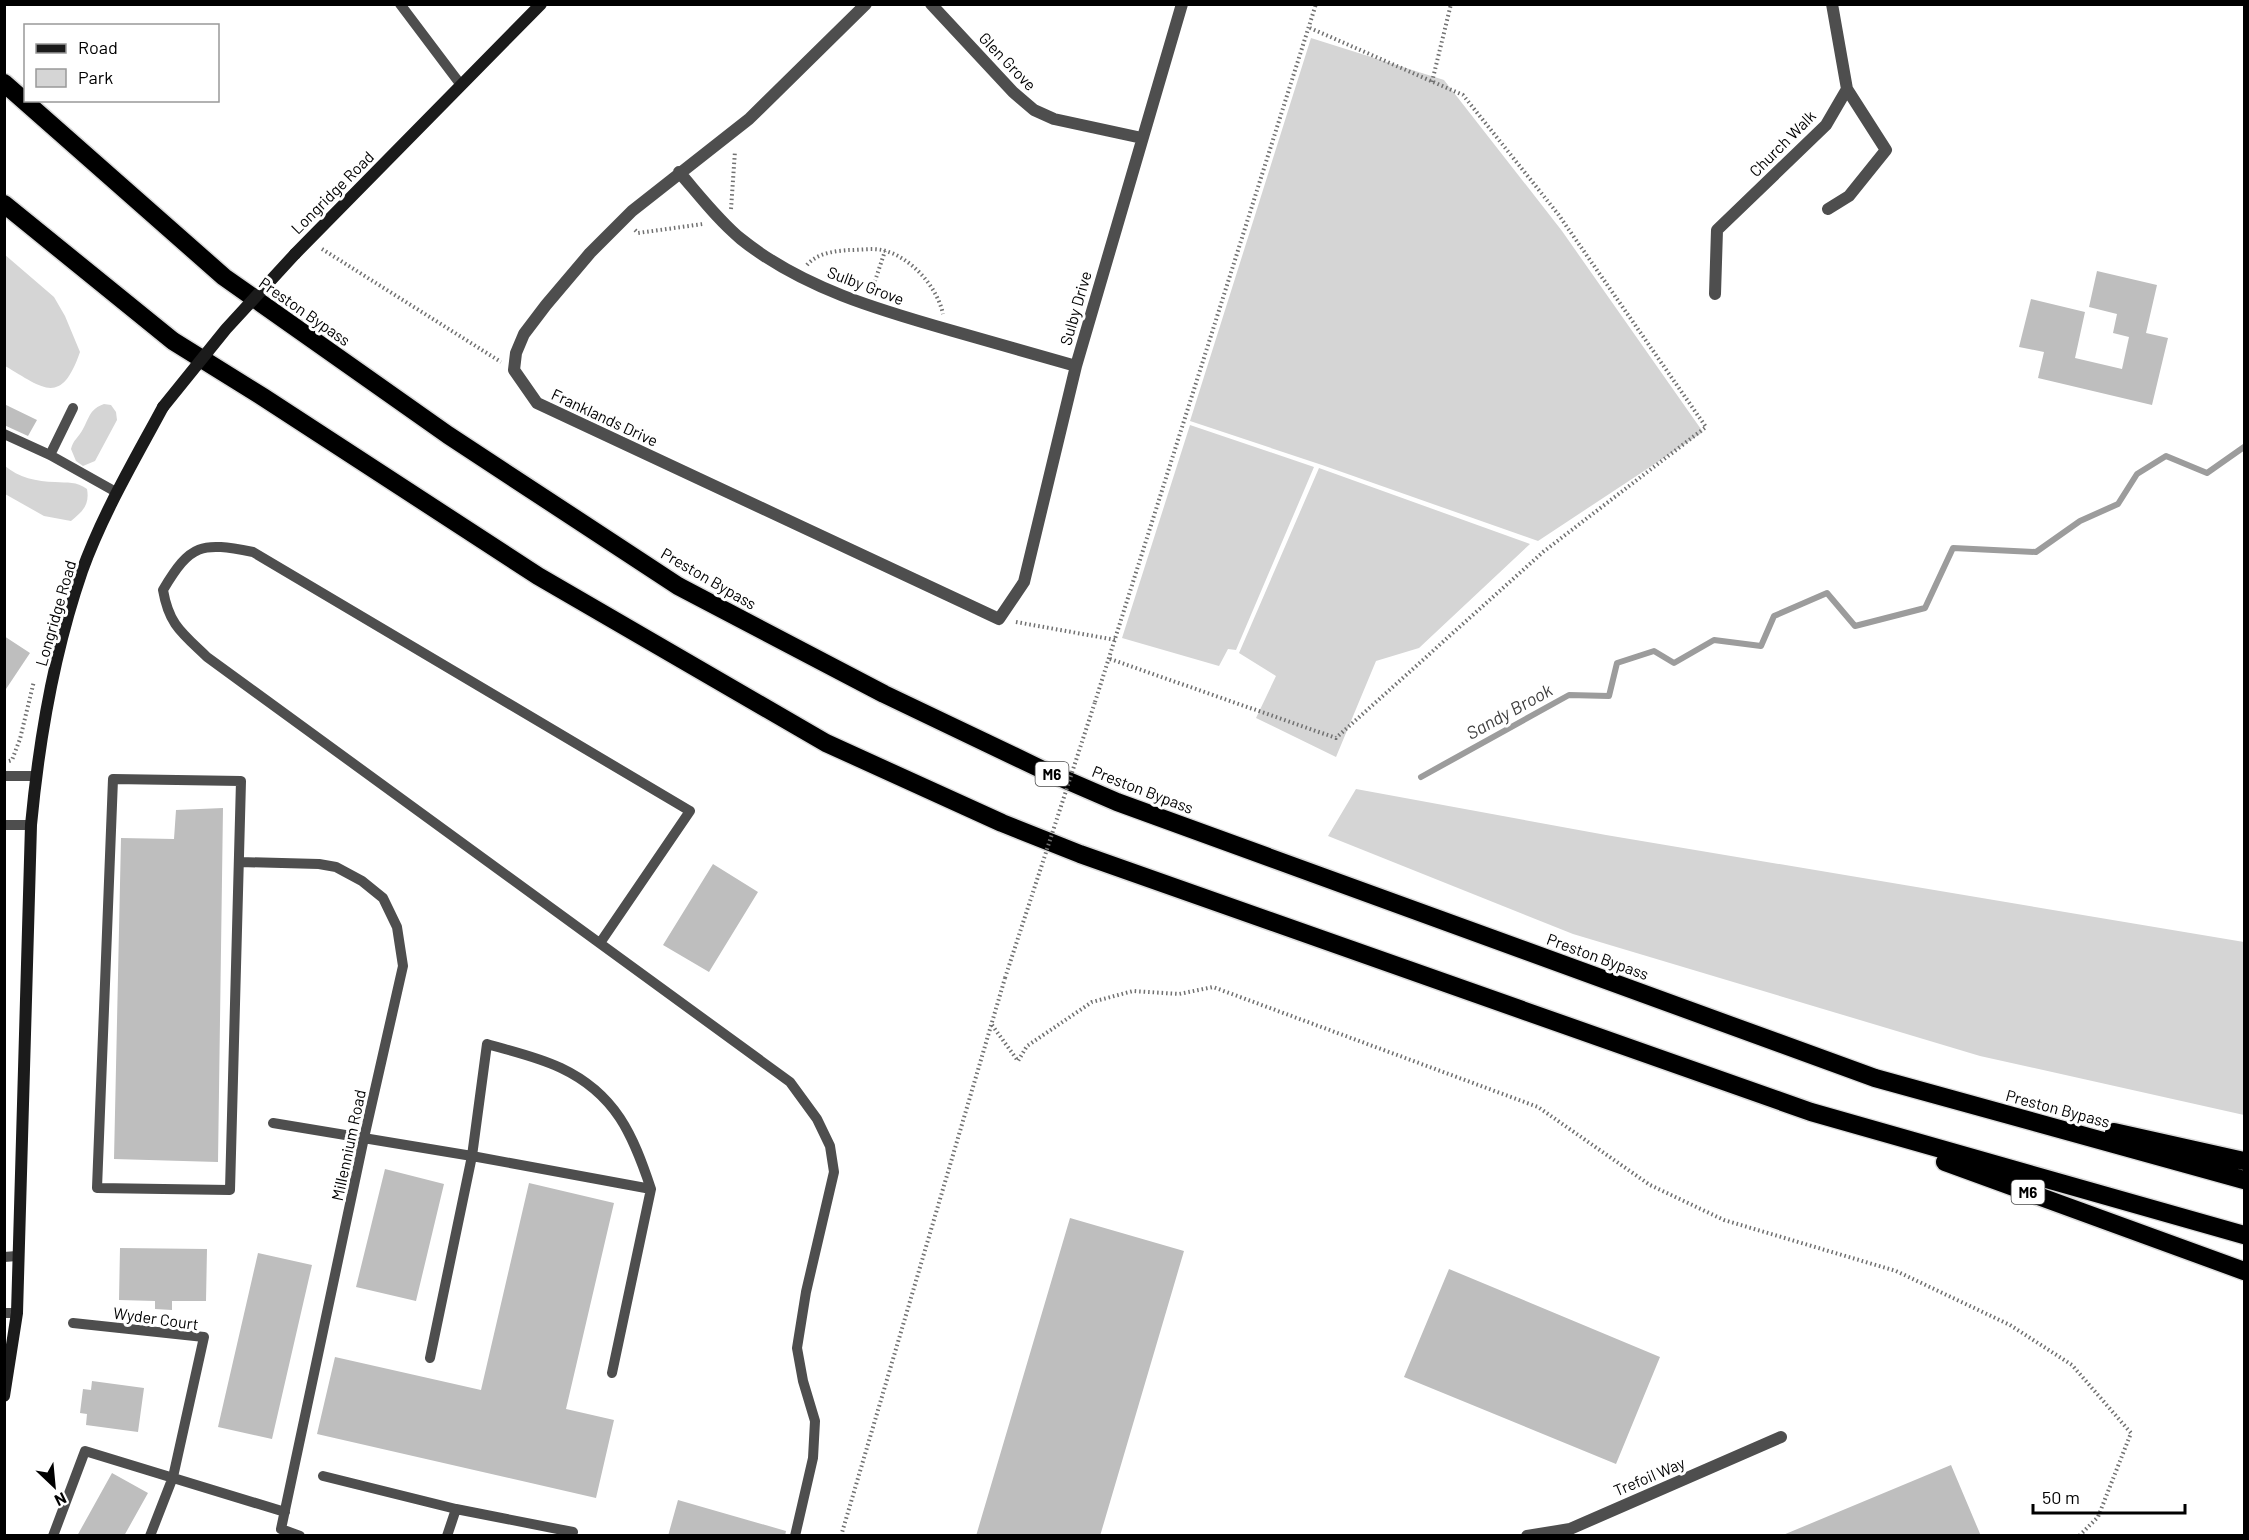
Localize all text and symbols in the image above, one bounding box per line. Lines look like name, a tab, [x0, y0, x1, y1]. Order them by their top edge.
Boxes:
legend	[24, 24, 219, 102]
street label: Glen Grove	[976, 28, 1040, 94]
text: Road	[78, 36, 118, 58]
text: Park	[78, 66, 113, 88]
street label: Church Walk	[1745, 106, 1819, 180]
street label: Longridge Road	[287, 147, 377, 237]
street label: Sulby Grove	[825, 262, 907, 308]
street label: Sulby Drive	[1055, 269, 1095, 347]
street label: Preston Bypass	[256, 273, 354, 349]
street label: Franklands Drive	[549, 384, 661, 450]
street label: Preston Bypass	[658, 543, 760, 613]
street label: Longridge Road	[31, 558, 79, 668]
water label: Sandy Brook	[1462, 678, 1556, 744]
street label: Preston Bypass	[1090, 761, 1196, 817]
road number: M6	[1036, 762, 1068, 786]
street label: Preston Bypass	[1545, 929, 1651, 983]
street label: Preston Bypass	[2004, 1085, 2112, 1131]
street label: Millennium Road	[327, 1088, 369, 1202]
road number: M6	[2012, 1180, 2044, 1204]
street label: Wyder Court	[112, 1303, 200, 1333]
street label: Trefoil Way	[1610, 1452, 1688, 1500]
north arrow	[24, 1456, 84, 1516]
scale bar	[2033, 1477, 2184, 1515]
text: 50 m	[2042, 1486, 2080, 1508]
text: N	[52, 1489, 70, 1511]

